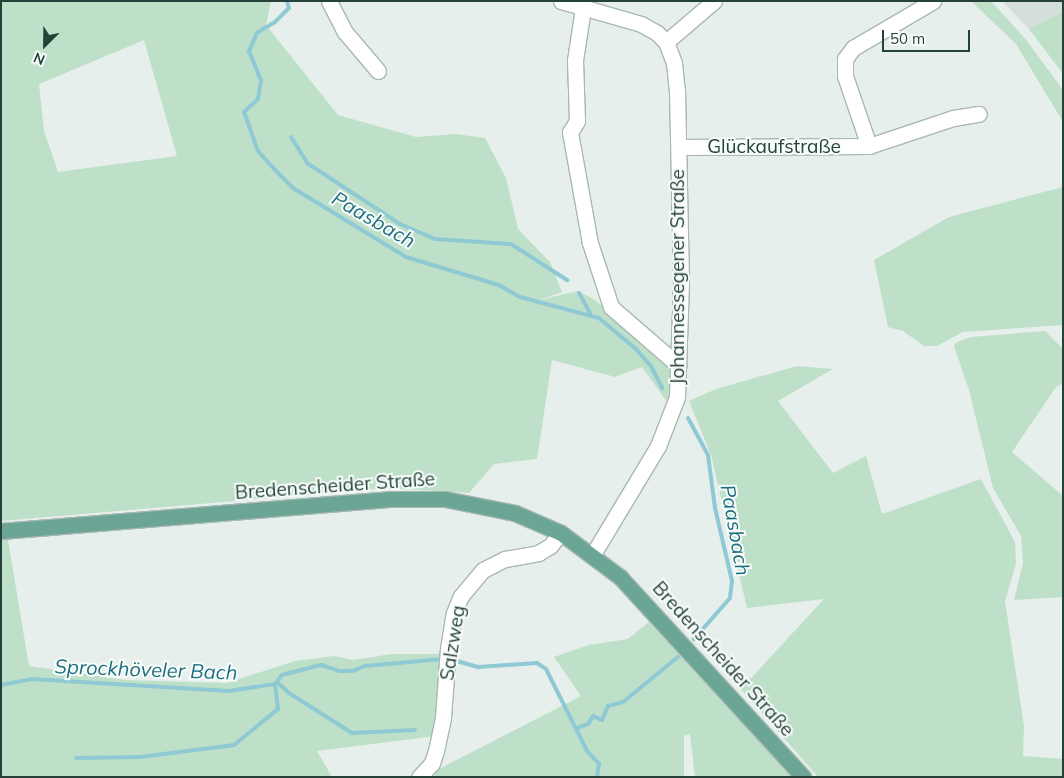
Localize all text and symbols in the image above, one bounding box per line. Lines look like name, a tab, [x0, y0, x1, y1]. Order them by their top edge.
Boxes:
north arrow	[20, 20, 70, 70]
scale bar	[884, 20, 972, 52]
text: 50 m	[890, 29, 925, 48]
text: N	[31, 48, 48, 69]
street label: Glückaufstraße	[707, 136, 841, 158]
street label: Johannessegener Straße	[667, 169, 689, 385]
water label: Paasbach	[328, 186, 420, 252]
street label: Bredenscheider Straße	[234, 468, 436, 504]
water label: Paasbach	[716, 483, 756, 577]
street label: Bredenscheider Straße	[647, 577, 799, 741]
street label: Salzweg	[436, 604, 470, 682]
water label: Sprockhöveler Bach	[54, 654, 238, 684]

